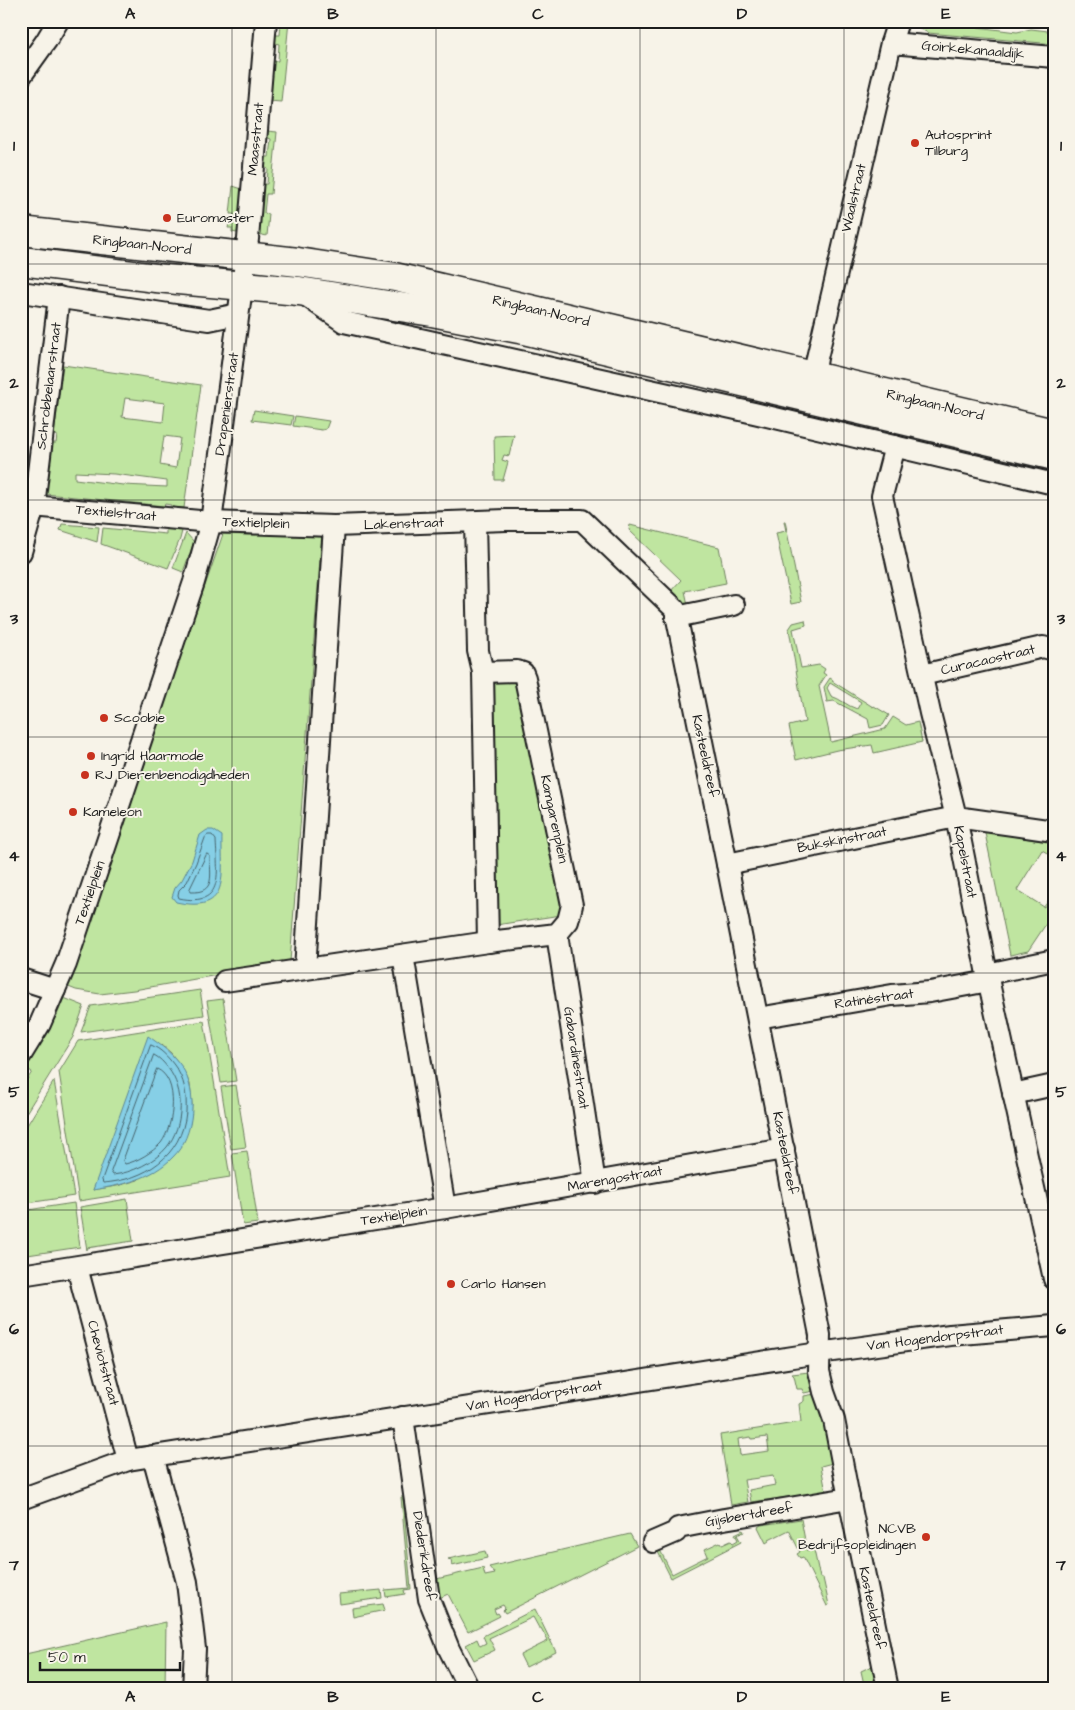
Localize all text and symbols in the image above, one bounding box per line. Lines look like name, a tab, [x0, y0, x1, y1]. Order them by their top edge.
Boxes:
text: A	[125, 3, 136, 25]
text: B	[327, 3, 339, 25]
text: C	[532, 3, 544, 25]
text: D	[737, 3, 748, 25]
text: E	[941, 3, 951, 25]
street label: Goirkekanaaldijk	[921, 36, 1026, 64]
street label: Maasstraat	[243, 101, 269, 176]
place label: Autosprint Tilburg	[925, 125, 992, 161]
text: 1	[13, 135, 16, 157]
text: 1	[1060, 135, 1063, 157]
marker: Autosprint Tilburg	[909, 137, 921, 149]
street label: Waalstraat	[836, 161, 872, 234]
place label: Euromaster	[177, 208, 254, 228]
marker: Euromaster	[161, 212, 173, 224]
street label: Ringbaan-Noord	[92, 230, 192, 260]
street label: Ringbaan-Noord	[490, 290, 592, 332]
street label: Schrobbelaarstraat	[31, 321, 67, 451]
street label: Drapenierstraat	[210, 351, 244, 457]
text: 2	[8, 372, 19, 394]
text: 2	[1055, 372, 1066, 394]
street label: Ringbaan-Noord	[884, 384, 986, 426]
street label: Textielstraat	[75, 500, 157, 527]
street label: Textielplein	[222, 512, 290, 534]
street label: Lakenstraat	[364, 513, 445, 535]
text: 3	[9, 608, 19, 630]
text: 3	[1056, 608, 1066, 630]
street label: Curacaostraat	[939, 639, 1037, 681]
place label: Scoobie	[114, 708, 166, 728]
marker: Scoobie	[98, 712, 110, 724]
street label: Kasteeldreef	[686, 713, 724, 800]
place label: Ingrid Haarmode	[101, 746, 204, 766]
marker: Ingrid Haarmode	[85, 750, 97, 762]
place label: RJ Dierenbenodigdheden	[95, 765, 249, 785]
marker: RJ Dierenbenodigdheden	[79, 769, 91, 781]
street label: Kamgarenplein	[535, 773, 573, 865]
place label: Kameleon	[83, 802, 142, 822]
marker: Kameleon	[67, 806, 79, 818]
street label: Bukskinstraat	[796, 821, 889, 858]
street label: Kapelstraat	[948, 824, 982, 900]
text: 4	[9, 845, 20, 867]
text: 4	[1056, 845, 1067, 867]
street label: Textielplein	[70, 858, 110, 928]
street label: Ratinéstraat	[833, 983, 915, 1014]
street label: Gabardinestraat	[558, 1005, 594, 1111]
text: 5	[8, 1081, 20, 1103]
text: 5	[1055, 1081, 1067, 1103]
street label: Kasteeldreef	[767, 1110, 803, 1197]
street label: Marengostraat	[566, 1161, 665, 1197]
street label: Textielplein	[359, 1201, 429, 1231]
place label: Carlo Hansen	[461, 1274, 546, 1294]
marker: Carlo Hansen	[445, 1278, 457, 1290]
text: 6	[9, 1318, 19, 1340]
street label: Cheviotstraat	[82, 1318, 124, 1408]
text: 6	[1056, 1318, 1066, 1340]
street label: Van Hogendorpstraat	[866, 1320, 1005, 1356]
street label: Van Hogendorpstraat	[465, 1375, 604, 1417]
street label: Gijsbertdreef	[704, 1497, 795, 1533]
street label: Diederikdreef	[407, 1510, 441, 1603]
place label: NCVB Bedrijfsopleidingen	[798, 1519, 916, 1555]
marker: NCVB Bedrijfsopleidingen	[920, 1531, 932, 1543]
text: 7	[8, 1554, 19, 1576]
text: 7	[1055, 1554, 1066, 1576]
street label: Kasteeldreef	[853, 1565, 891, 1652]
scale bar	[40, 1640, 180, 1672]
text: 50 m	[48, 1647, 86, 1668]
text: A	[125, 1686, 136, 1708]
text: B	[327, 1686, 339, 1708]
text: C	[532, 1686, 544, 1708]
text: D	[737, 1686, 748, 1708]
text: E	[941, 1686, 951, 1708]

